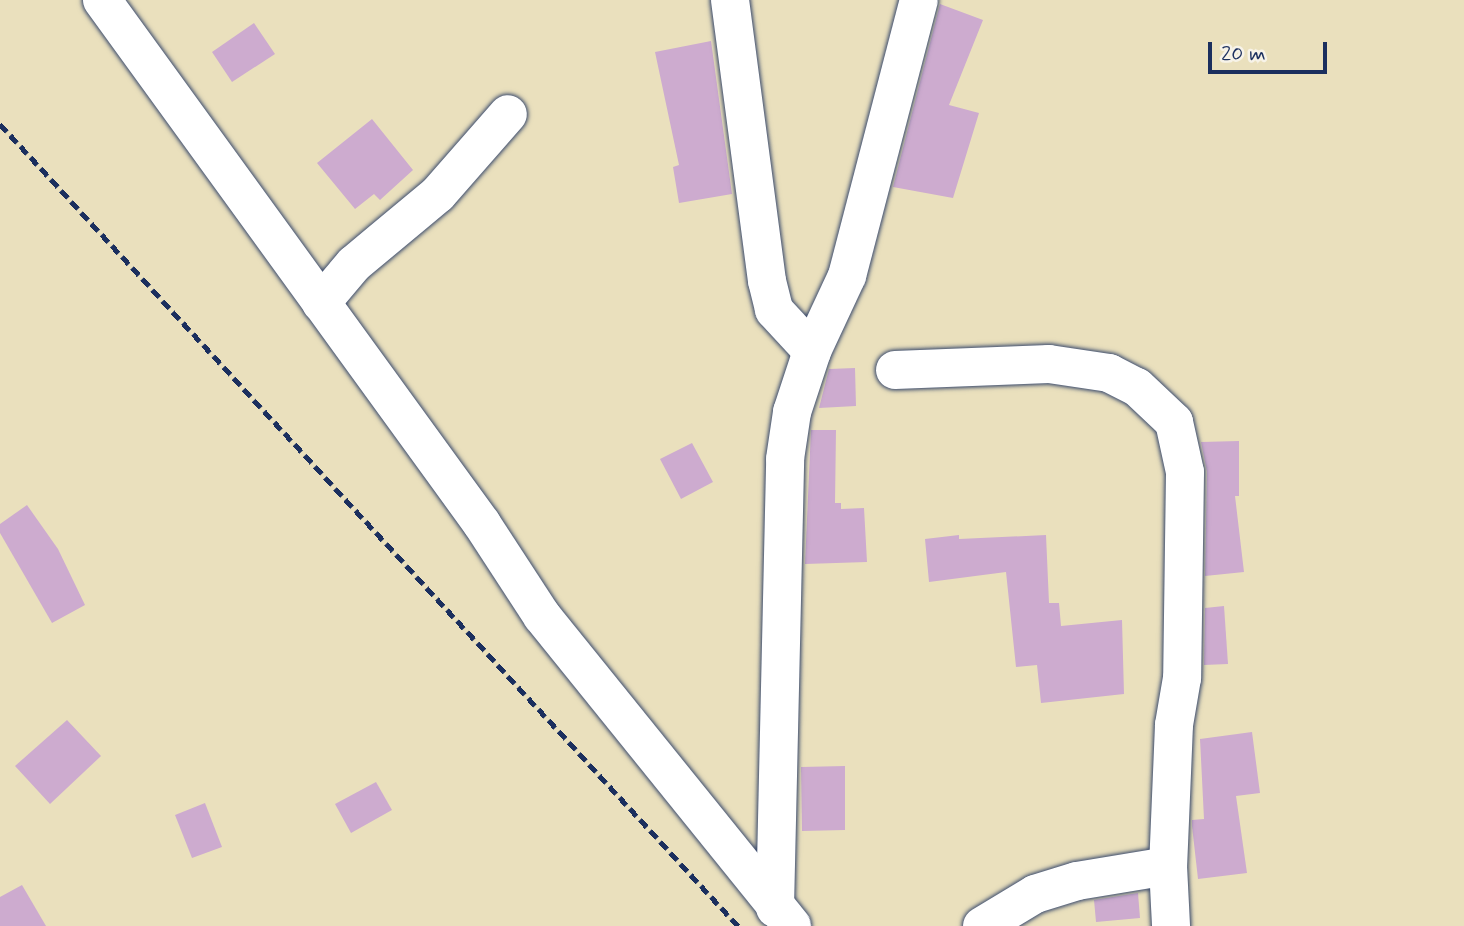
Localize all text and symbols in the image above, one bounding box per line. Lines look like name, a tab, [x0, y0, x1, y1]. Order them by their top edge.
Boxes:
scale bar	[1212, 28, 1331, 72]
text: 20 m	[1221, 40, 1266, 68]

